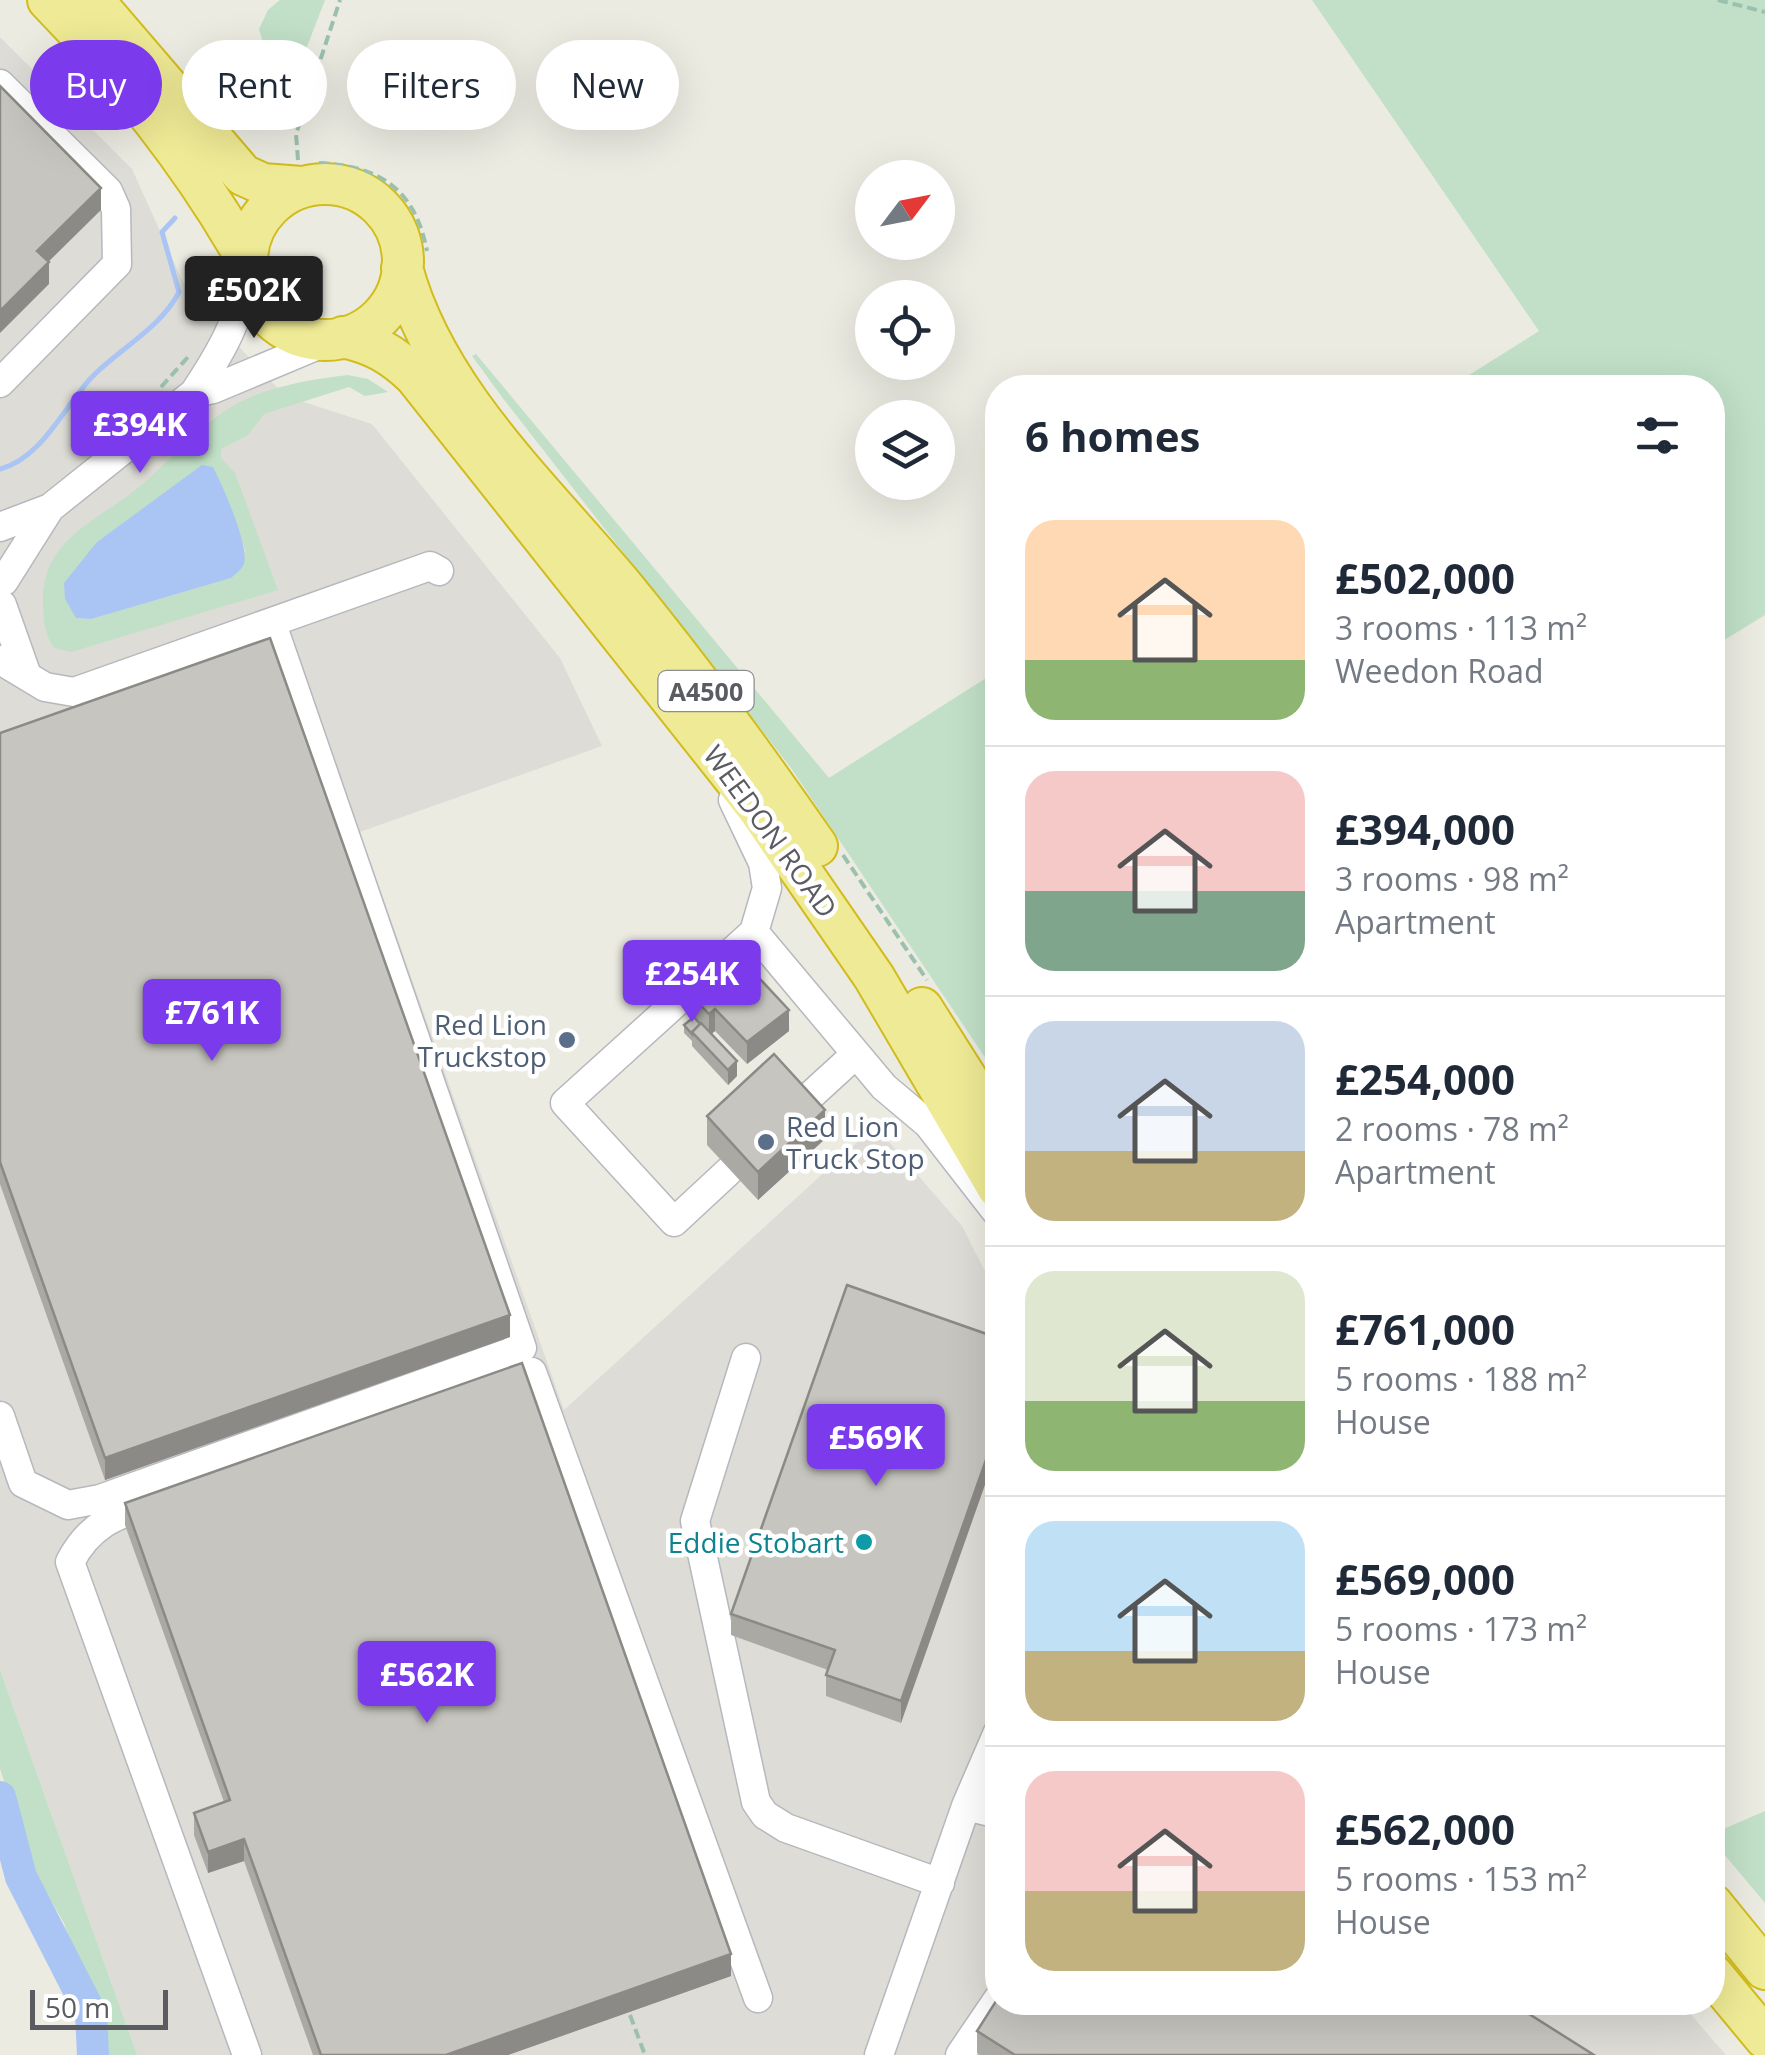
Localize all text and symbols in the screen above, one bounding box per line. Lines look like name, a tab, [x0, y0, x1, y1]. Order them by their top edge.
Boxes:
chip: Buy	[30, 40, 162, 130]
chip: Rent	[182, 40, 327, 130]
chip: Filters	[347, 40, 516, 130]
chip: New	[536, 40, 679, 130]
north arrow	[855, 160, 955, 260]
map controls	[855, 160, 955, 500]
pin: £502K	[184, 256, 324, 341]
text: £502K	[207, 267, 301, 310]
button: locate	[855, 280, 955, 380]
pin: £394K	[70, 391, 210, 476]
button: layers	[855, 400, 955, 500]
text: £394K	[93, 402, 187, 445]
text: 6 homes	[1025, 407, 1200, 464]
icon: filters	[1630, 408, 1685, 463]
text: £502,000	[1335, 549, 1515, 606]
icon: home	[1105, 560, 1225, 680]
text: 3 rooms · 113 m²	[1335, 606, 1587, 649]
text: Weedon Road	[1335, 649, 1544, 692]
road number: A4500	[658, 671, 754, 711]
street label: WEEDON ROAD	[696, 737, 846, 925]
text: £394,000	[1335, 800, 1515, 857]
icon: home	[1105, 811, 1225, 931]
text: 3 rooms · 98 m²	[1335, 857, 1569, 900]
text: Apartment	[1335, 900, 1496, 943]
pin: £254K	[622, 940, 762, 1025]
text: £254K	[645, 951, 739, 994]
pin: £761K	[142, 979, 282, 1064]
text: £761K	[165, 990, 259, 1033]
place label: Red Lion Truckstop	[418, 1005, 547, 1075]
marker: Red Lion Truckstop	[556, 1029, 578, 1051]
text: £254,000	[1335, 1050, 1515, 1107]
icon: home	[1105, 1061, 1225, 1181]
place label: Red Lion Truck Stop	[786, 1107, 925, 1177]
text: 2 rooms · 78 m²	[1335, 1107, 1569, 1150]
marker: Red Lion Truck Stop	[755, 1131, 777, 1153]
text: Apartment	[1335, 1150, 1496, 1193]
text: £761,000	[1335, 1300, 1515, 1357]
icon: home	[1105, 1311, 1225, 1431]
text: 5 rooms · 188 m²	[1335, 1357, 1587, 1400]
text: House	[1335, 1400, 1431, 1443]
pin: £569K	[806, 1404, 946, 1489]
text: £569K	[829, 1415, 923, 1458]
place label: Eddie Stobart	[668, 1523, 844, 1561]
marker: Eddie Stobart	[853, 1531, 875, 1553]
text: £569,000	[1335, 1550, 1515, 1607]
icon: home	[1105, 1561, 1225, 1681]
text: 5 rooms · 173 m²	[1335, 1607, 1587, 1650]
pin: £562K	[357, 1641, 497, 1726]
text: House	[1335, 1650, 1431, 1693]
text: £562K	[380, 1652, 474, 1695]
text: £562,000	[1335, 1800, 1515, 1857]
icon: home	[1105, 1811, 1225, 1931]
text: 5 rooms · 153 m²	[1335, 1857, 1587, 1900]
text: House	[1335, 1900, 1431, 1943]
scale bar	[30, 1985, 168, 2030]
text: 50 m	[45, 1988, 110, 2026]

